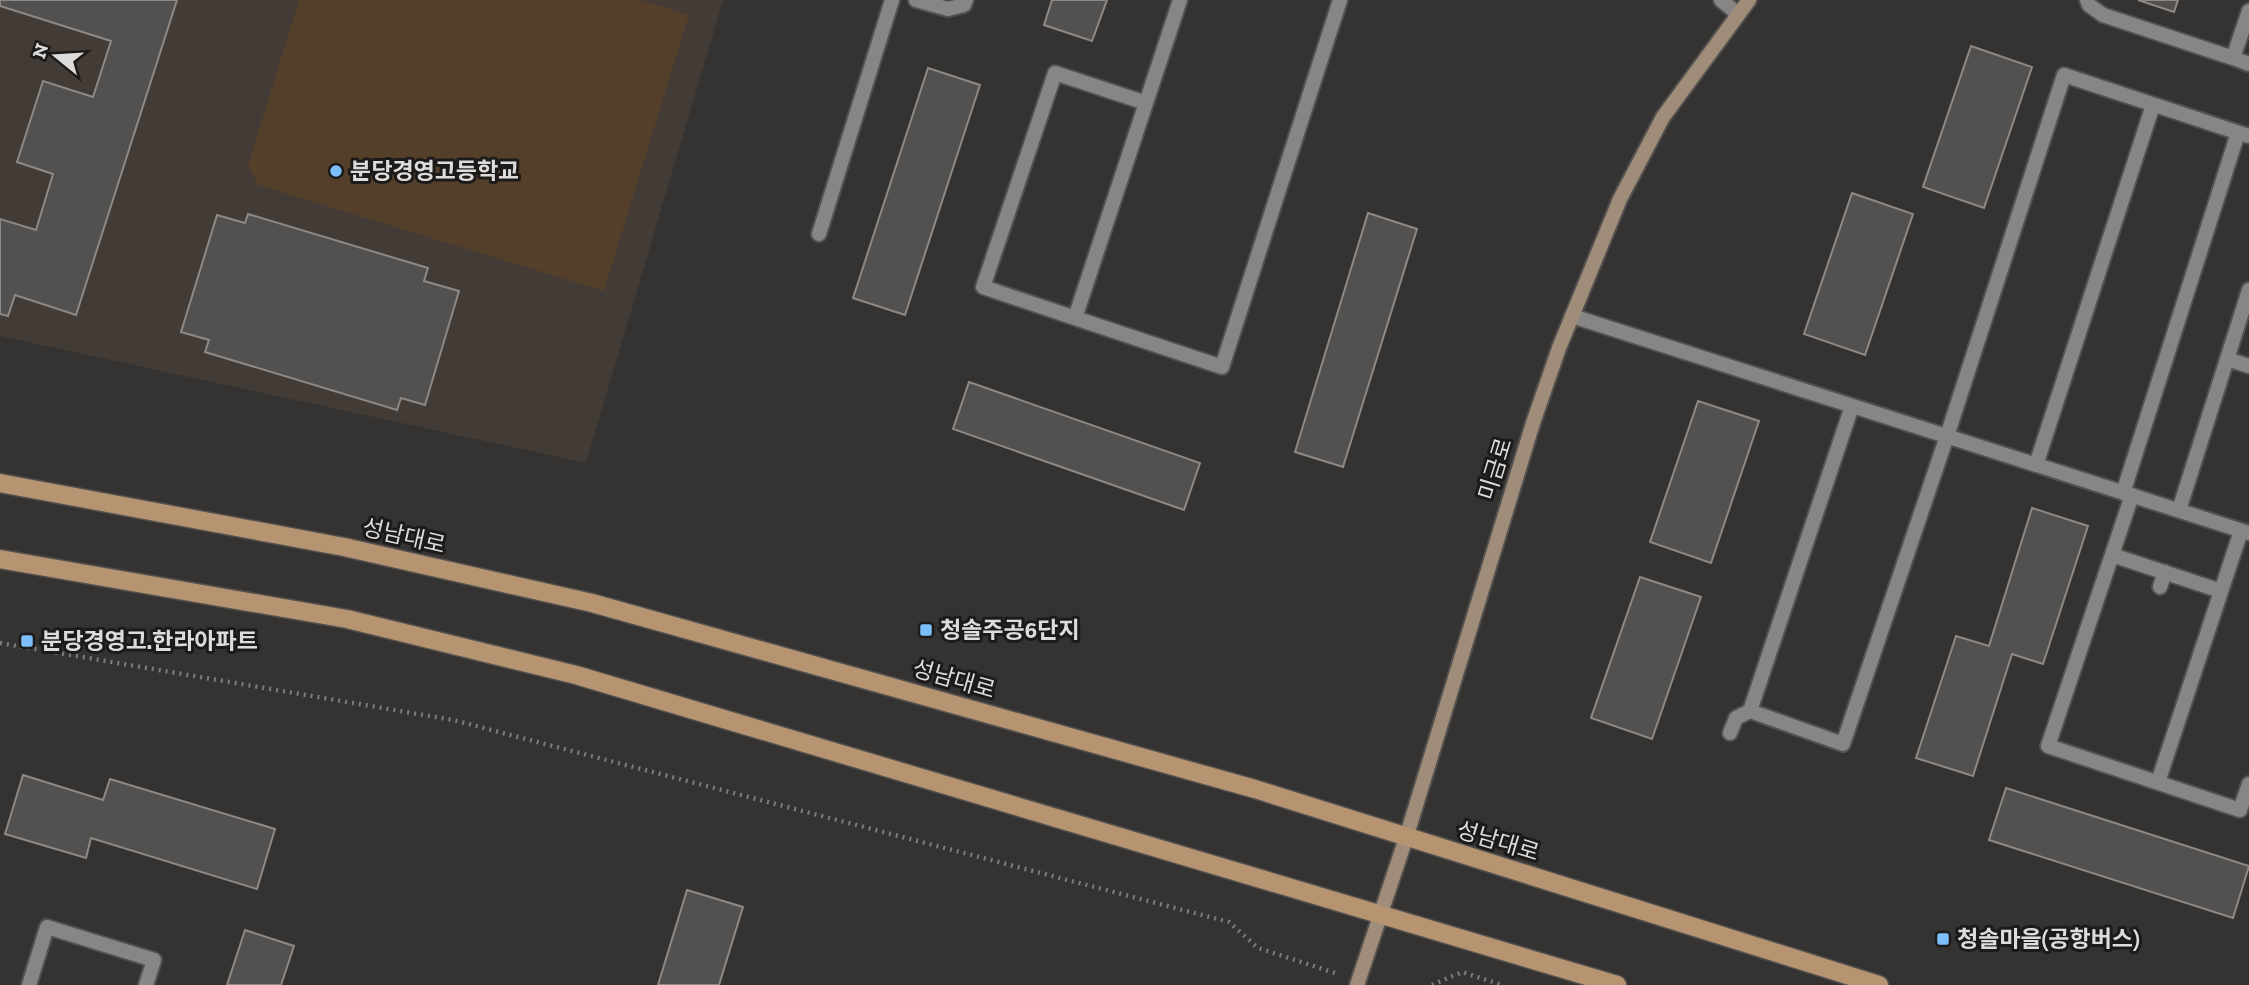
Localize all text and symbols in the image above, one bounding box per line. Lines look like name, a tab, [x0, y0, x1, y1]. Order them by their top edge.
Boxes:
north arrow	[21, 21, 91, 91]
text: N	[27, 40, 53, 61]
place label: 분당경영고등학교	[350, 157, 519, 185]
marker: 분당경영고등학교	[328, 163, 344, 179]
street label: 미금로	[1472, 435, 1518, 503]
street label: 성남대로	[360, 513, 448, 559]
place label: 청솔주공6단지	[940, 616, 1079, 644]
marker: 청솔주공6단지	[918, 622, 934, 638]
place label: 분당경영고.한라아파트	[41, 627, 258, 655]
marker: 분당경영고.한라아파트	[19, 633, 35, 649]
street label: 성남대로	[909, 654, 999, 704]
street label: 성남대로	[1453, 815, 1543, 867]
place label: 청솔마을(공항버스)	[1957, 925, 2140, 953]
marker: 청솔마을(공항버스)	[1935, 931, 1951, 947]

